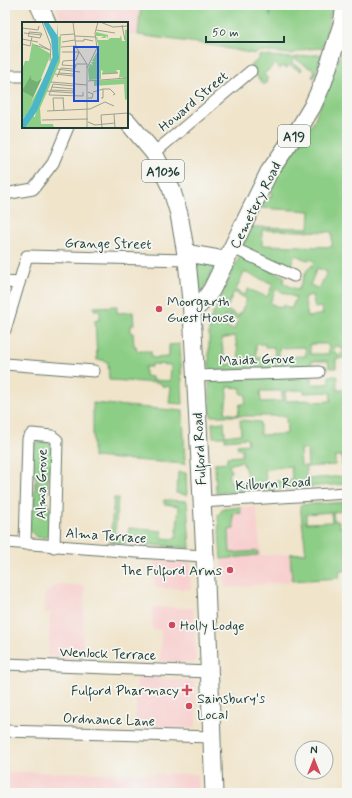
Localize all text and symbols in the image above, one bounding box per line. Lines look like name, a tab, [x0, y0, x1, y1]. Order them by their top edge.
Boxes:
scale bar	[206, 18, 284, 44]
inset map	[22, 22, 128, 128]
text: 50 m	[212, 25, 239, 41]
street label: Howard Street	[155, 67, 232, 136]
road number: A19	[278, 125, 310, 147]
street label: Cemetery Road	[226, 159, 286, 252]
road number: A1036	[142, 160, 184, 182]
street label: Grange Street	[64, 234, 152, 254]
place label: Moorgarth Guest House	[167, 293, 236, 327]
marker: Moorgarth Guest House	[154, 304, 164, 314]
street label: Maida Grove	[219, 350, 295, 370]
street label: Fulford Road	[189, 412, 213, 486]
street label: Alma Grove	[32, 449, 52, 519]
street label: Kilburn Road	[235, 473, 311, 495]
street label: Alma Terrace	[65, 524, 147, 548]
place label: The Fulford Arms	[121, 562, 222, 582]
marker: The Fulford Arms	[225, 565, 235, 575]
place label: Holly Lodge	[180, 617, 245, 635]
marker: Holly Lodge	[167, 620, 177, 630]
street label: Wenlock Terrace	[59, 643, 157, 665]
place label: Fulford Pharmacy	[71, 682, 179, 702]
marker: Fulford Pharmacy	[182, 685, 192, 695]
place label: Sainsbury's Local	[197, 690, 265, 724]
marker: Sainsbury's Local	[184, 701, 194, 711]
street label: Ordnance Lane	[63, 709, 155, 731]
north arrow	[294, 740, 334, 780]
text: N	[310, 744, 318, 758]

